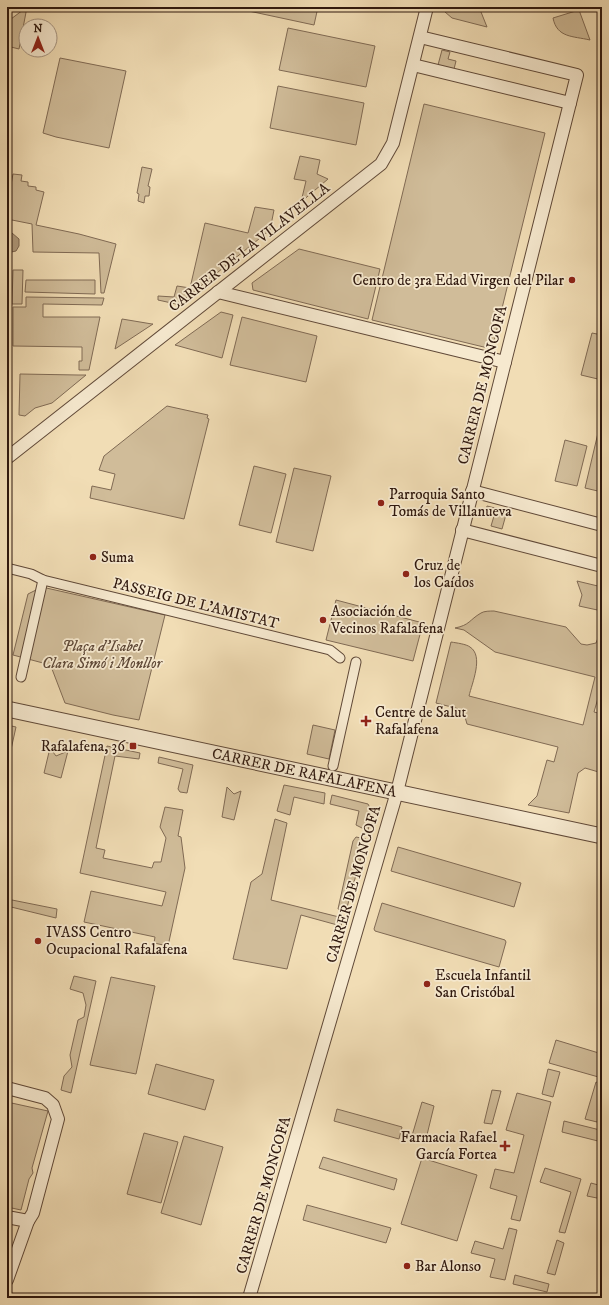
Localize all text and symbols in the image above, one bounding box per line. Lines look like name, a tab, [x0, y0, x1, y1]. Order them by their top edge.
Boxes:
north arrow	[18, 18, 58, 58]
text: N	[33, 22, 43, 36]
street label: CARRER DE LA VILAVELLA	[165, 178, 334, 316]
place label: Centro de 3ra Edad Virgen del Pilar	[352, 271, 564, 290]
marker: Centro de 3ra Edad Virgen del Pilar	[567, 275, 577, 285]
street label: CARRER DE MONCOFA	[454, 303, 512, 467]
place label: Parroquia Santo Tomás de Villanueva	[389, 485, 512, 521]
marker: Parroquia Santo Tomás de Villanueva	[376, 498, 386, 508]
place label: Suma	[101, 548, 134, 567]
marker: Suma	[88, 552, 98, 562]
place label: Cruz de los Caídos	[414, 556, 474, 592]
marker: Cruz de los Caídos	[401, 569, 411, 579]
street label: PASSEIG DE L'AMISTAT	[111, 574, 282, 633]
place label: Asociación de Vecinos Rafalafena	[330, 602, 444, 638]
marker: Asociación de Vecinos Rafalafena	[318, 615, 328, 625]
park label: Plaça d'Isabel Clara Simó i Monllor	[42, 637, 164, 673]
place label: Centre de Salut Rafalafena	[375, 703, 467, 739]
marker: Centre de Salut Rafalafena	[360, 715, 372, 727]
place label: Rafalafena, 36	[41, 737, 126, 756]
marker: Rafalafena, 36	[128, 741, 138, 751]
street label: CARRER DE RAFALAFENA	[210, 744, 399, 802]
street label: CARRER DE MONCOFA	[322, 803, 385, 965]
place label: IVASS Centro Ocupacional Rafalafena	[46, 923, 188, 959]
marker: IVASS Centro Ocupacional Rafalafena	[33, 936, 43, 946]
place label: Escuela Infantil San Cristóbal	[435, 966, 531, 1002]
marker: Escuela Infantil San Cristóbal	[422, 979, 432, 989]
street label: CARRER DE MONCOFA	[232, 1114, 295, 1276]
place label: Farmacia Rafael García Fortea	[401, 1128, 498, 1164]
marker: Farmacia Rafael García Fortea	[500, 1141, 510, 1151]
place label: Bar Alonso	[415, 1257, 481, 1276]
marker: Bar Alonso	[402, 1261, 412, 1271]

